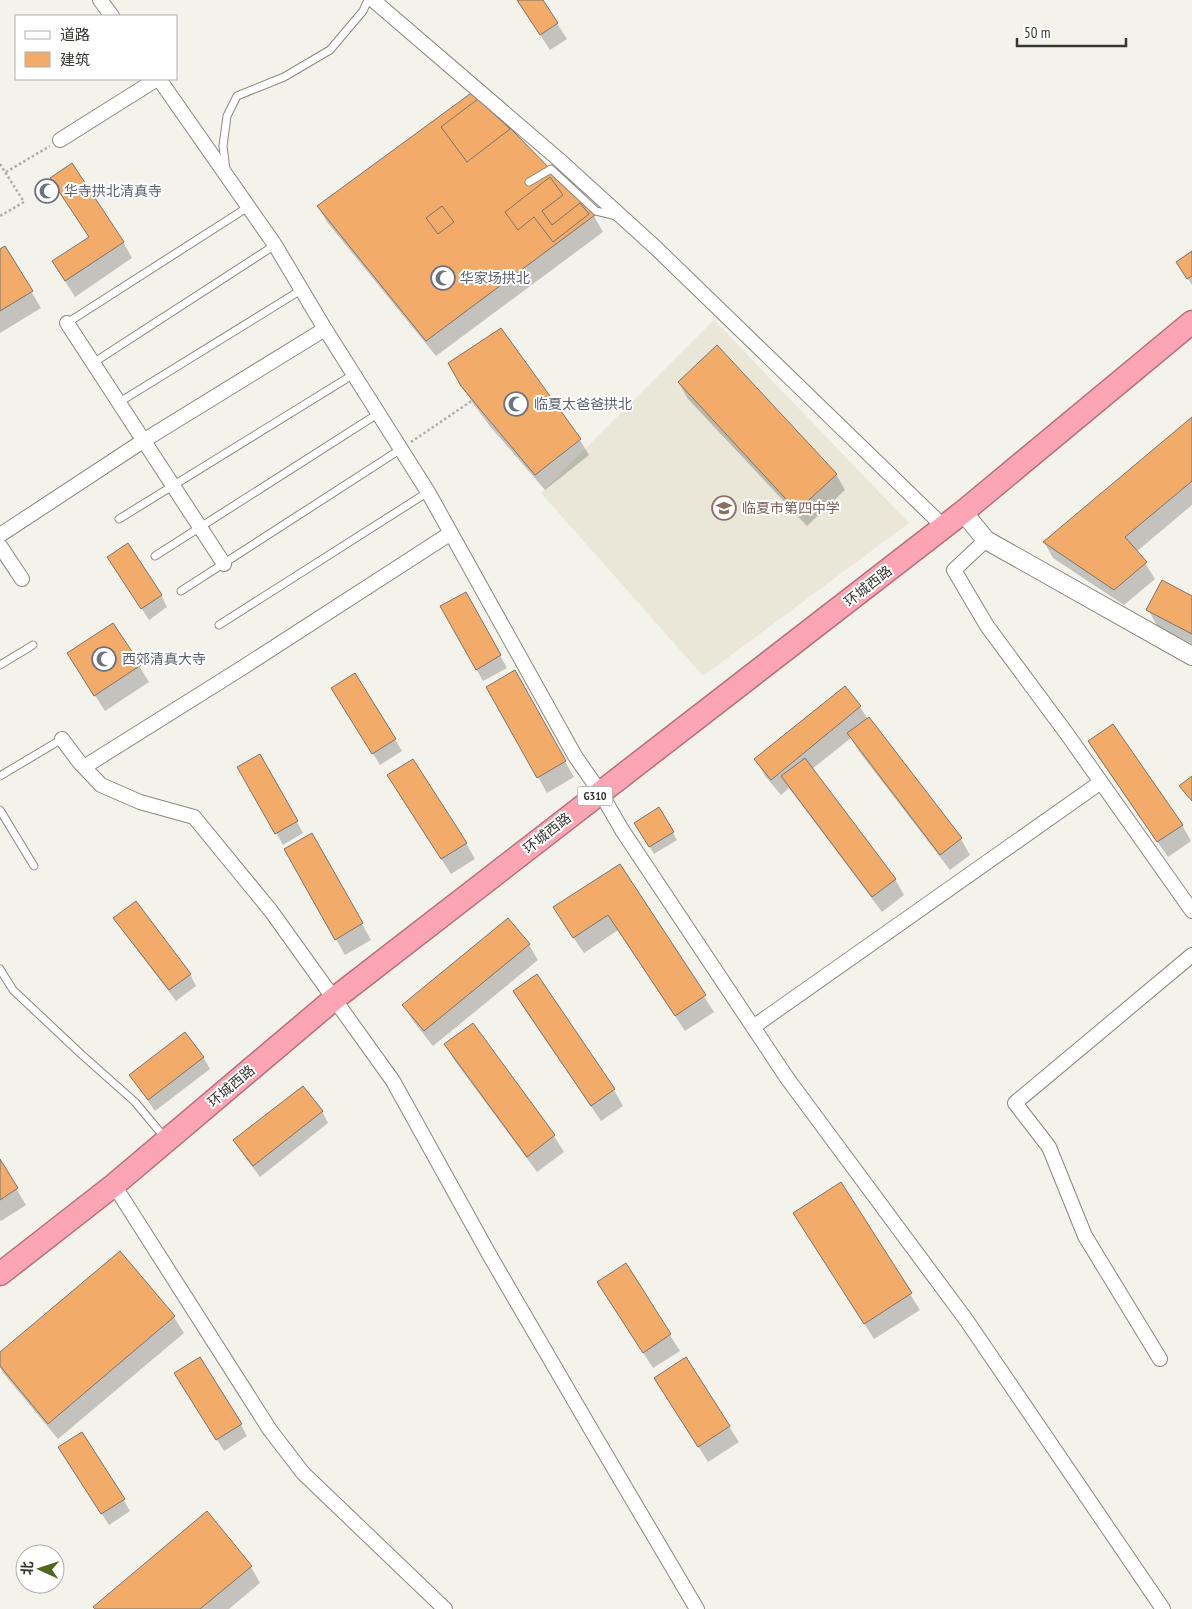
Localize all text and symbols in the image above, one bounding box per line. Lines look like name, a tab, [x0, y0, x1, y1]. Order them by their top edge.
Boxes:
legend	[15, 15, 178, 80]
scale bar	[1017, 15, 1126, 47]
text: 50 m	[1024, 23, 1050, 42]
text: 道路	[60, 25, 90, 44]
text: 建筑	[60, 50, 90, 69]
mosque icon: 华寺拱北清真寺	[34, 178, 60, 204]
place label: 华寺拱北清真寺	[64, 182, 162, 200]
mosque icon: 华家场拱北	[430, 265, 456, 291]
place label: 华家场拱北	[460, 269, 530, 287]
mosque icon: 临夏太爸爸拱北	[503, 391, 529, 417]
place label: 临夏太爸爸拱北	[534, 395, 632, 413]
school or university icon: 临夏市第四中学	[711, 495, 737, 521]
place label: 临夏市第四中学	[742, 499, 840, 517]
street label: 环城西路	[840, 562, 896, 610]
mosque icon: 西郊清真大寺	[91, 646, 117, 672]
place label: 西郊清真大寺	[122, 650, 206, 668]
road number: G310	[578, 786, 612, 806]
street label: 环城西路	[519, 809, 575, 857]
street label: 环城西路	[204, 1061, 258, 1111]
north arrow	[15, 1544, 65, 1594]
text: 北	[18, 1561, 36, 1576]

